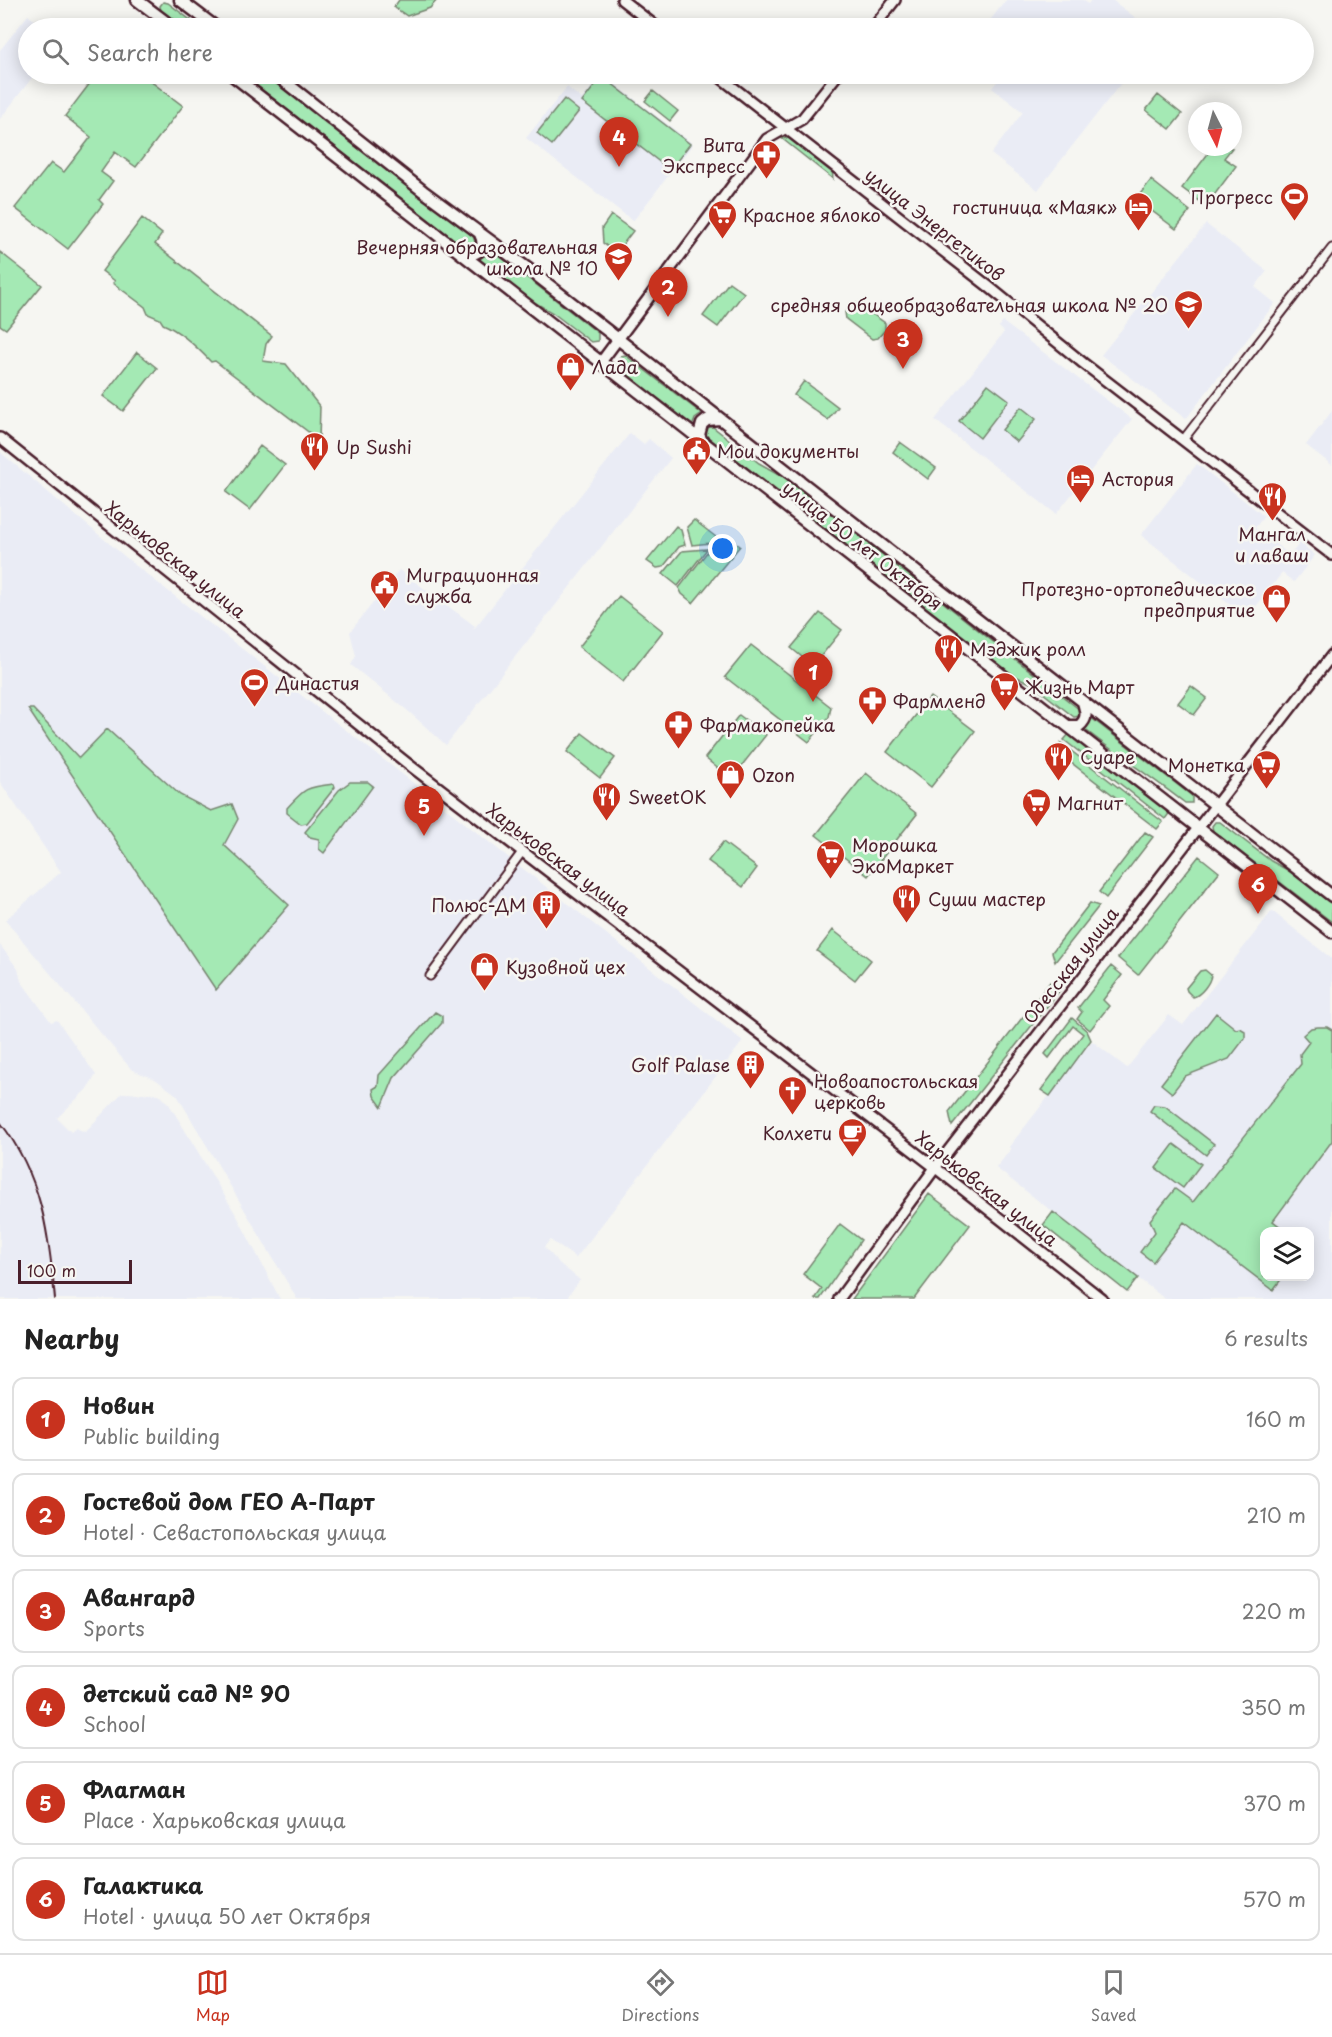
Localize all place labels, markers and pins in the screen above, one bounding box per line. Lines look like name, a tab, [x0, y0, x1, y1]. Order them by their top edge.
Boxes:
pin: 4	[600, 118, 638, 167]
place label: Вита Экспресс	[663, 131, 746, 179]
pharmacy icon: Вита Экспресс	[750, 138, 782, 180]
sports icon: Прогресс	[1278, 180, 1310, 222]
place label: Прогресс	[1190, 183, 1273, 210]
hotel icon: гостиница «Маяк»	[1122, 190, 1154, 232]
place label: гостиница «Маяк»	[952, 193, 1117, 220]
supermarket icon: Красное яблоко	[706, 198, 738, 240]
place label: Красное яблоко	[743, 201, 881, 228]
place label: Вечерняя образовательная школа № 10	[356, 233, 598, 281]
school or university icon: Вечерняя образовательная школа № 10	[603, 240, 635, 282]
pin: 2	[648, 268, 688, 317]
school or university icon: средняя общеобразовательная школа № 20	[1173, 288, 1205, 330]
place label: средняя общеобразовательная школа № 20	[771, 291, 1168, 318]
pin: 3	[884, 320, 922, 369]
shop icon: Лада	[555, 350, 587, 392]
place label: Лада	[592, 353, 639, 380]
restaurant icon: Up Sushi	[299, 430, 331, 472]
place label: Up Sushi	[336, 433, 412, 460]
public building icon: Мои документы	[680, 434, 712, 476]
place label: Мои документы	[717, 437, 859, 464]
hotel icon: Астория	[1065, 462, 1097, 504]
place label: Астория	[1102, 465, 1174, 492]
restaurant icon: Мангал и лаваш	[1256, 480, 1288, 522]
place label: Мангал и лаваш	[1235, 520, 1309, 568]
place label: Миграционная служба	[406, 561, 539, 609]
public building icon: Миграционная служба	[369, 568, 401, 610]
place label: Протезно-ортопедическое предприятие	[1021, 575, 1255, 623]
shop icon: Протезно-ортопедическое предприятие	[1260, 582, 1292, 624]
restaurant icon: Мэджик ролл	[933, 632, 965, 674]
place label: Мэджик ролл	[970, 635, 1086, 662]
pin: 1	[794, 652, 832, 702]
sports icon: Династия	[239, 666, 271, 708]
place label: Династия	[275, 669, 360, 696]
supermarket icon: Жизнь Март	[988, 670, 1020, 712]
place label: Жизнь Март	[1024, 673, 1135, 700]
pharmacy icon: Фармленд	[856, 684, 888, 726]
place label: Фармленд	[893, 687, 986, 714]
pharmacy icon: Фармакопейка	[663, 708, 695, 750]
place label: Фармакопейка	[700, 711, 836, 738]
restaurant icon: Суаре	[1043, 740, 1075, 782]
place label: Суаре	[1080, 743, 1135, 770]
supermarket icon: Монетка	[1250, 748, 1282, 790]
place label: Монетка	[1168, 751, 1246, 778]
shop icon: Ozon	[715, 758, 747, 800]
place label: Ozon	[752, 761, 795, 788]
restaurant icon: SweetOK	[591, 780, 623, 822]
place label: SweetOK	[628, 783, 707, 810]
pin: 5	[404, 786, 444, 836]
supermarket icon: Магнит	[1020, 786, 1052, 828]
place label: Магнит	[1057, 789, 1124, 816]
place label: Морошка ЭкоМаркет	[852, 831, 954, 879]
supermarket icon: Морошка ЭкоМаркет	[815, 838, 847, 880]
pin: 6	[1238, 864, 1278, 914]
restaurant icon: Суши мастер	[891, 882, 923, 924]
place label: Суши мастер	[928, 885, 1046, 912]
building icon: Полюс-ДМ	[531, 888, 563, 930]
place label: Полюс-ДМ	[431, 891, 526, 918]
shop icon: Кузовной цех	[469, 950, 501, 992]
place label: Кузовной цех	[506, 953, 625, 980]
building icon: Golf Palase	[735, 1048, 767, 1090]
place label: Golf Palase	[631, 1051, 730, 1078]
place label: Новоапостольская церковь	[814, 1067, 978, 1115]
church icon: Новоапостольская церковь	[777, 1074, 809, 1116]
cafe icon: Колхети	[837, 1116, 869, 1158]
place label: Колхети	[763, 1119, 832, 1146]

